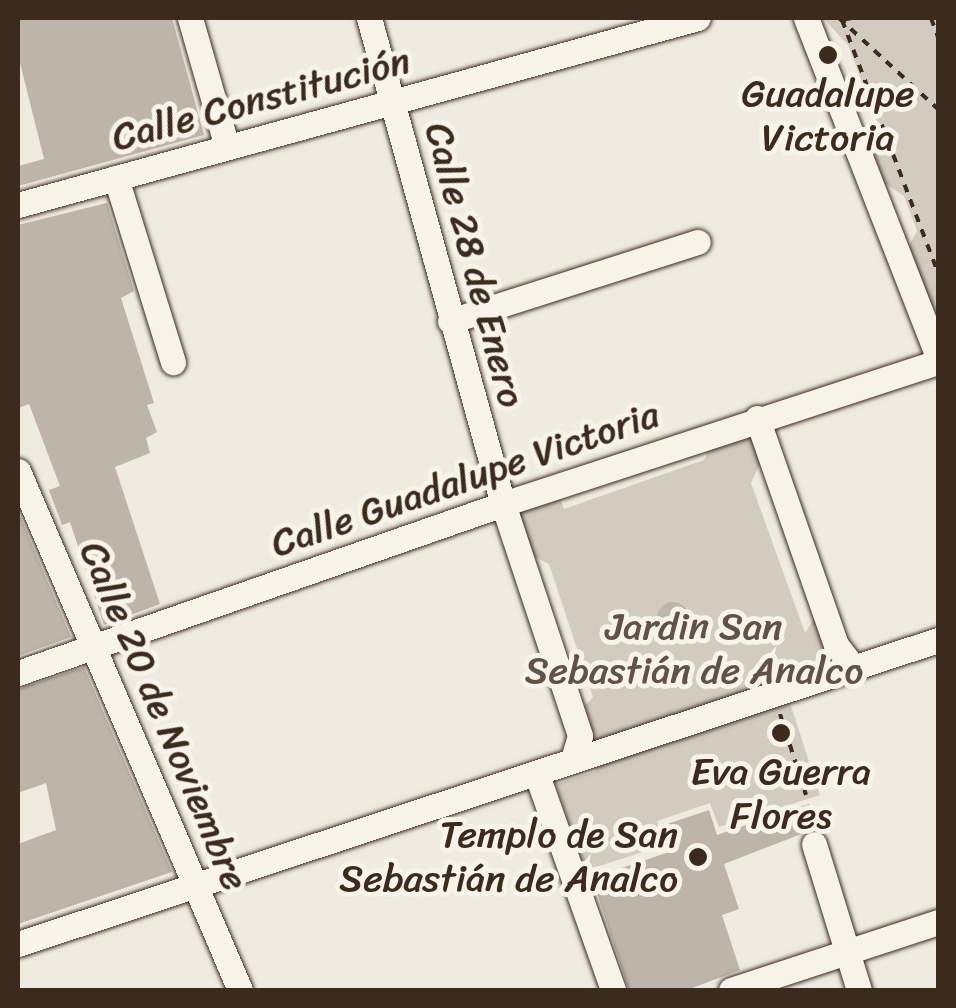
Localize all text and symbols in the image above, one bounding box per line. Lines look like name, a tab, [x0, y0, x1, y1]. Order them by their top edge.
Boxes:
street label: Calle Constitución	[107, 37, 415, 161]
marker: Guadalupe Victoria	[817, 44, 839, 66]
place label: Guadalupe Victoria	[741, 71, 915, 160]
street label: Calle 28 de Enero	[415, 117, 535, 413]
street label: Calle Guadalupe Victoria	[264, 391, 666, 567]
street label: Calle 20 de Noviembre	[70, 534, 258, 898]
park label: Jardin San Sebastián de Analco	[524, 604, 864, 694]
marker: Eva Guerra Flores	[770, 722, 792, 744]
place label: Eva Guerra Flores	[690, 749, 872, 838]
place label: Templo de San Sebastián de Analco	[339, 812, 678, 902]
marker: Templo de San Sebastián de Analco	[687, 846, 709, 868]

